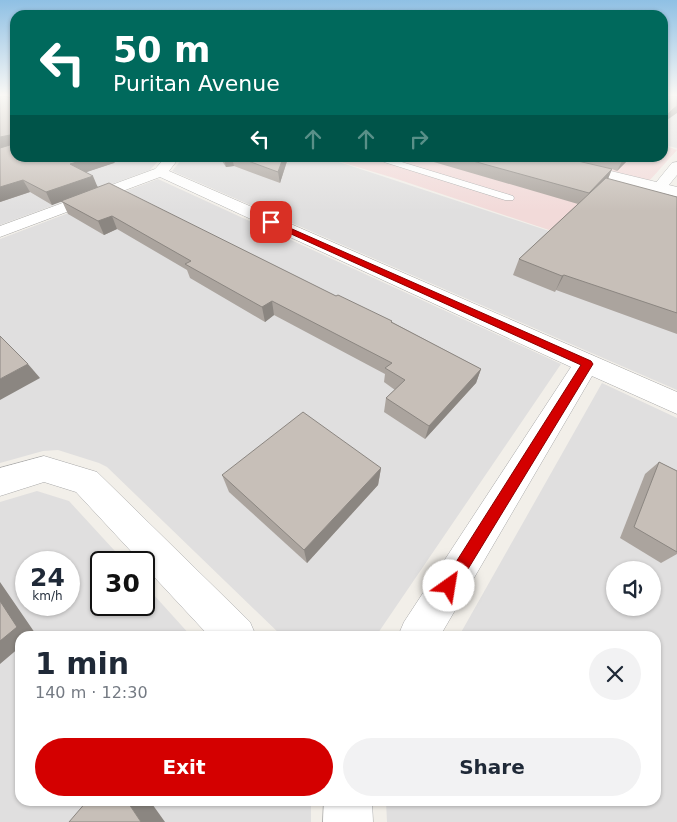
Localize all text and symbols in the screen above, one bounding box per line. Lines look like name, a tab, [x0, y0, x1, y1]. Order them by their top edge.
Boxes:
icon: left	[30, 30, 95, 95]
text: 50 m	[113, 30, 210, 70]
text: Puritan Avenue	[113, 71, 280, 96]
icon: left	[246, 125, 274, 153]
icon: ahead	[299, 125, 327, 153]
icon: ahead	[352, 125, 380, 153]
icon: right	[405, 125, 433, 153]
pin	[250, 201, 292, 243]
icon: arrive	[257, 208, 285, 236]
speed limit sign: 30	[90, 551, 155, 616]
position arrow	[422, 559, 474, 611]
map controls	[606, 561, 661, 616]
button: sound	[606, 561, 661, 616]
text: 24	[30, 563, 65, 592]
text: km/h	[32, 589, 63, 603]
text: 1 min	[35, 646, 129, 681]
button: close	[589, 648, 641, 700]
text: 140 m · 12:30	[35, 683, 148, 702]
button: Exit	[35, 738, 333, 796]
button: Share	[343, 738, 641, 796]

